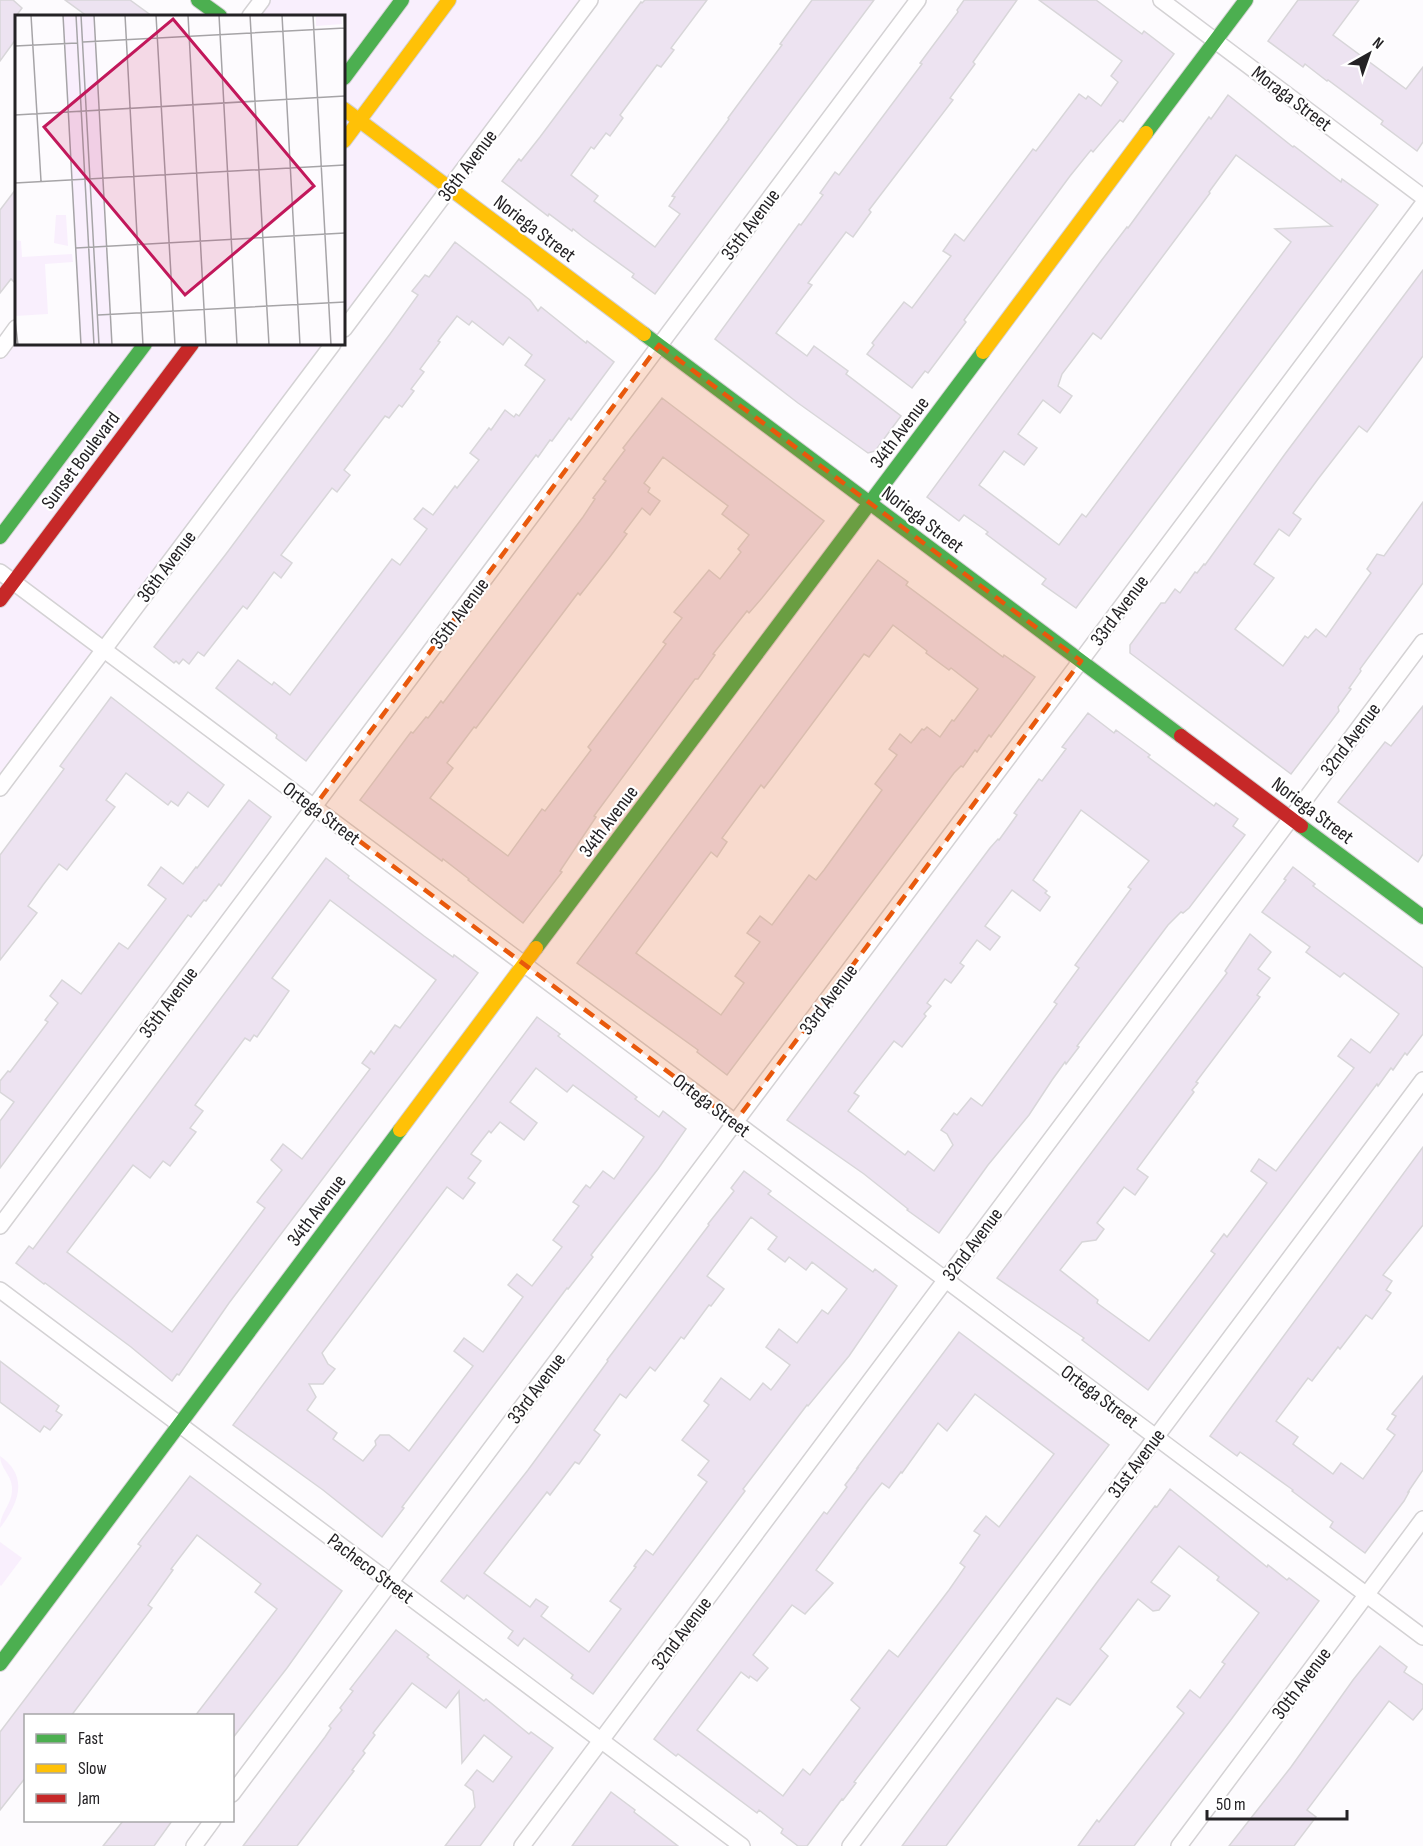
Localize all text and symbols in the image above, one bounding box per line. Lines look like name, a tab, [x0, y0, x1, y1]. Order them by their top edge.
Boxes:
inset map	[15, 15, 345, 345]
north arrow	[1339, 24, 1399, 84]
text: N	[1368, 34, 1387, 54]
street label: Moraga Street	[1247, 61, 1336, 137]
street label: 36th Avenue	[433, 125, 503, 206]
street label: 35th Avenue	[716, 184, 785, 265]
street label: Noriega Street	[489, 190, 580, 268]
street label: 34th Avenue	[865, 392, 935, 473]
street label: Sunset Boulevard	[36, 407, 125, 514]
street label: Noriega Street	[877, 481, 968, 559]
street label: 36th Avenue	[132, 526, 202, 607]
street label: 33rd Avenue	[1085, 570, 1154, 651]
street label: 35th Avenue	[425, 573, 494, 654]
street label: 32nd Avenue	[1315, 698, 1386, 781]
street label: Noriega Street	[1267, 772, 1358, 850]
street label: Ortega Street	[278, 777, 365, 851]
street label: 34th Avenue	[574, 781, 644, 862]
street label: 33rd Avenue	[794, 959, 863, 1040]
street label: 35th Avenue	[134, 962, 203, 1043]
street label: Ortega Street	[668, 1069, 755, 1143]
street label: 34th Avenue	[282, 1170, 352, 1251]
street label: 32nd Avenue	[937, 1203, 1008, 1286]
street label: 33rd Avenue	[502, 1348, 571, 1429]
street label: Ortega Street	[1056, 1360, 1143, 1434]
street label: 31st Avenue	[1103, 1424, 1171, 1503]
street label: Pacheco Street	[322, 1528, 418, 1609]
street label: 32nd Avenue	[646, 1592, 717, 1675]
street label: 30th Avenue	[1267, 1643, 1337, 1724]
legend	[24, 1714, 234, 1822]
text: Fast	[78, 1728, 104, 1749]
text: Slow	[78, 1758, 107, 1779]
scale bar	[1207, 1783, 1346, 1821]
text: Jam	[77, 1788, 100, 1809]
text: 50 m	[1216, 1794, 1246, 1815]

